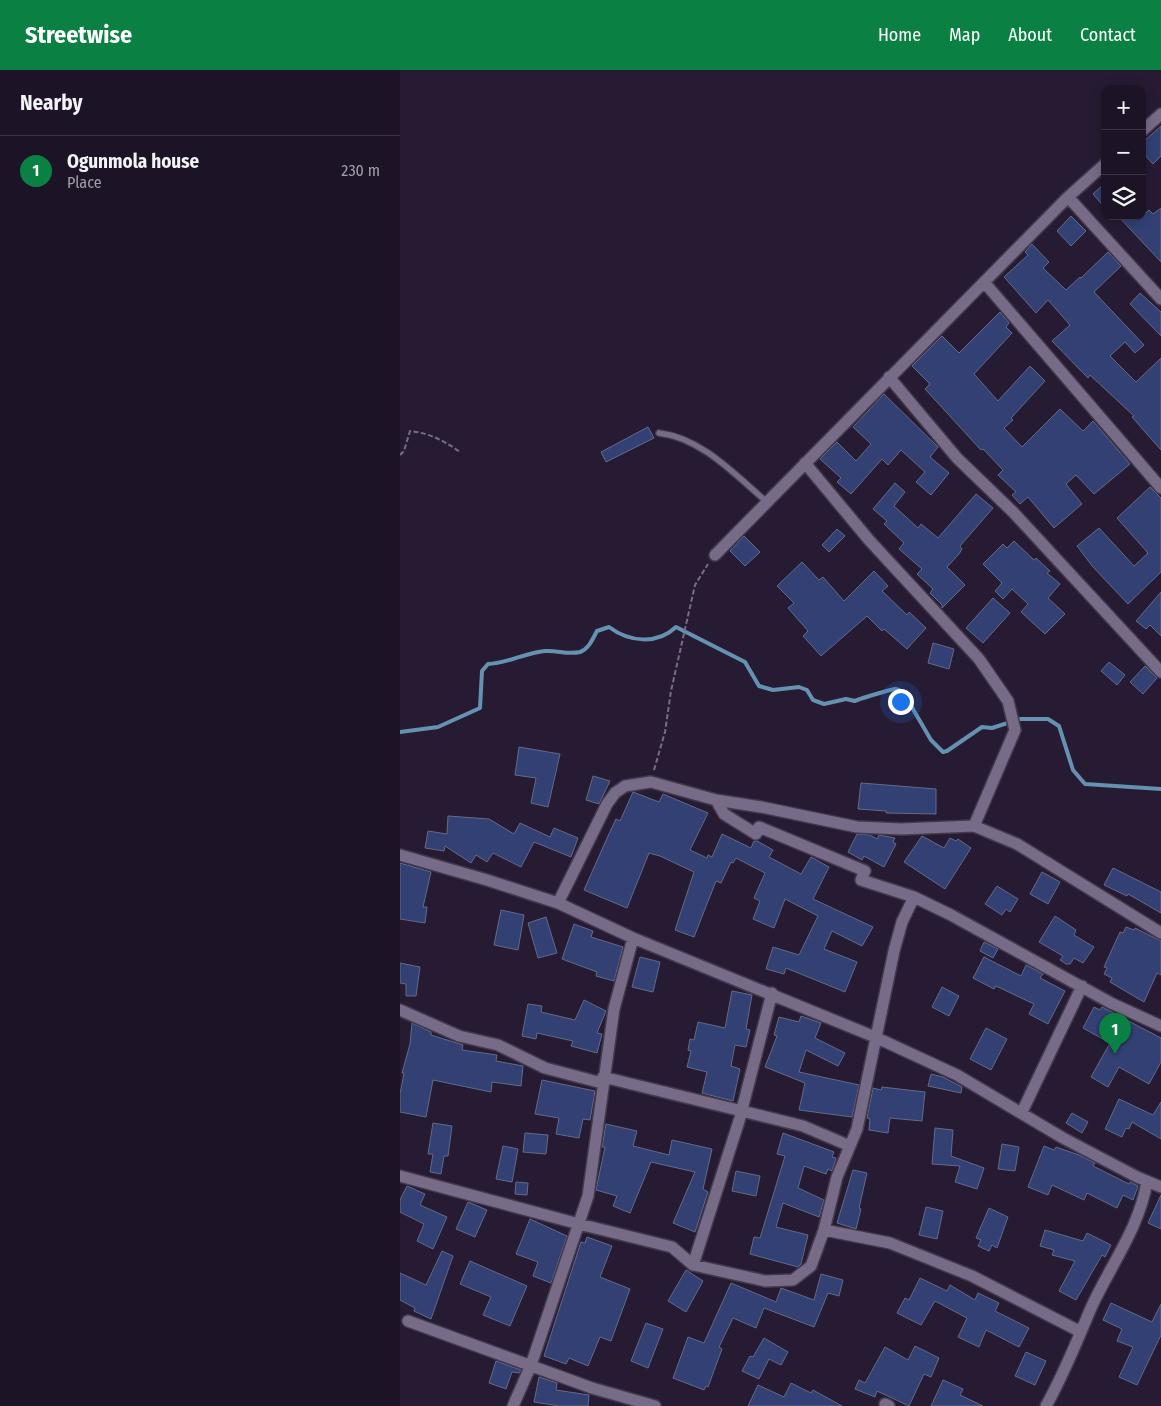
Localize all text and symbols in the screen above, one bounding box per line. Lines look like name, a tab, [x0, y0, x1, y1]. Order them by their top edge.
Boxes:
text: Streetwise	[25, 21, 132, 49]
text: Home	[878, 24, 921, 46]
text: Map	[949, 24, 980, 46]
text: About	[1008, 24, 1052, 46]
text: Contact	[1080, 24, 1136, 46]
map controls	[1101, 85, 1146, 220]
button: +	[1101, 85, 1146, 130]
text: Nearby	[20, 90, 82, 116]
button: −	[1101, 130, 1146, 175]
text: Ogunmola house	[67, 150, 199, 173]
text: 1	[33, 161, 39, 180]
text: 230 m	[341, 161, 380, 180]
text: Place	[67, 173, 102, 192]
button: layers	[1101, 175, 1146, 220]
your location	[888, 689, 914, 715]
pin: 1	[1099, 1013, 1131, 1054]

